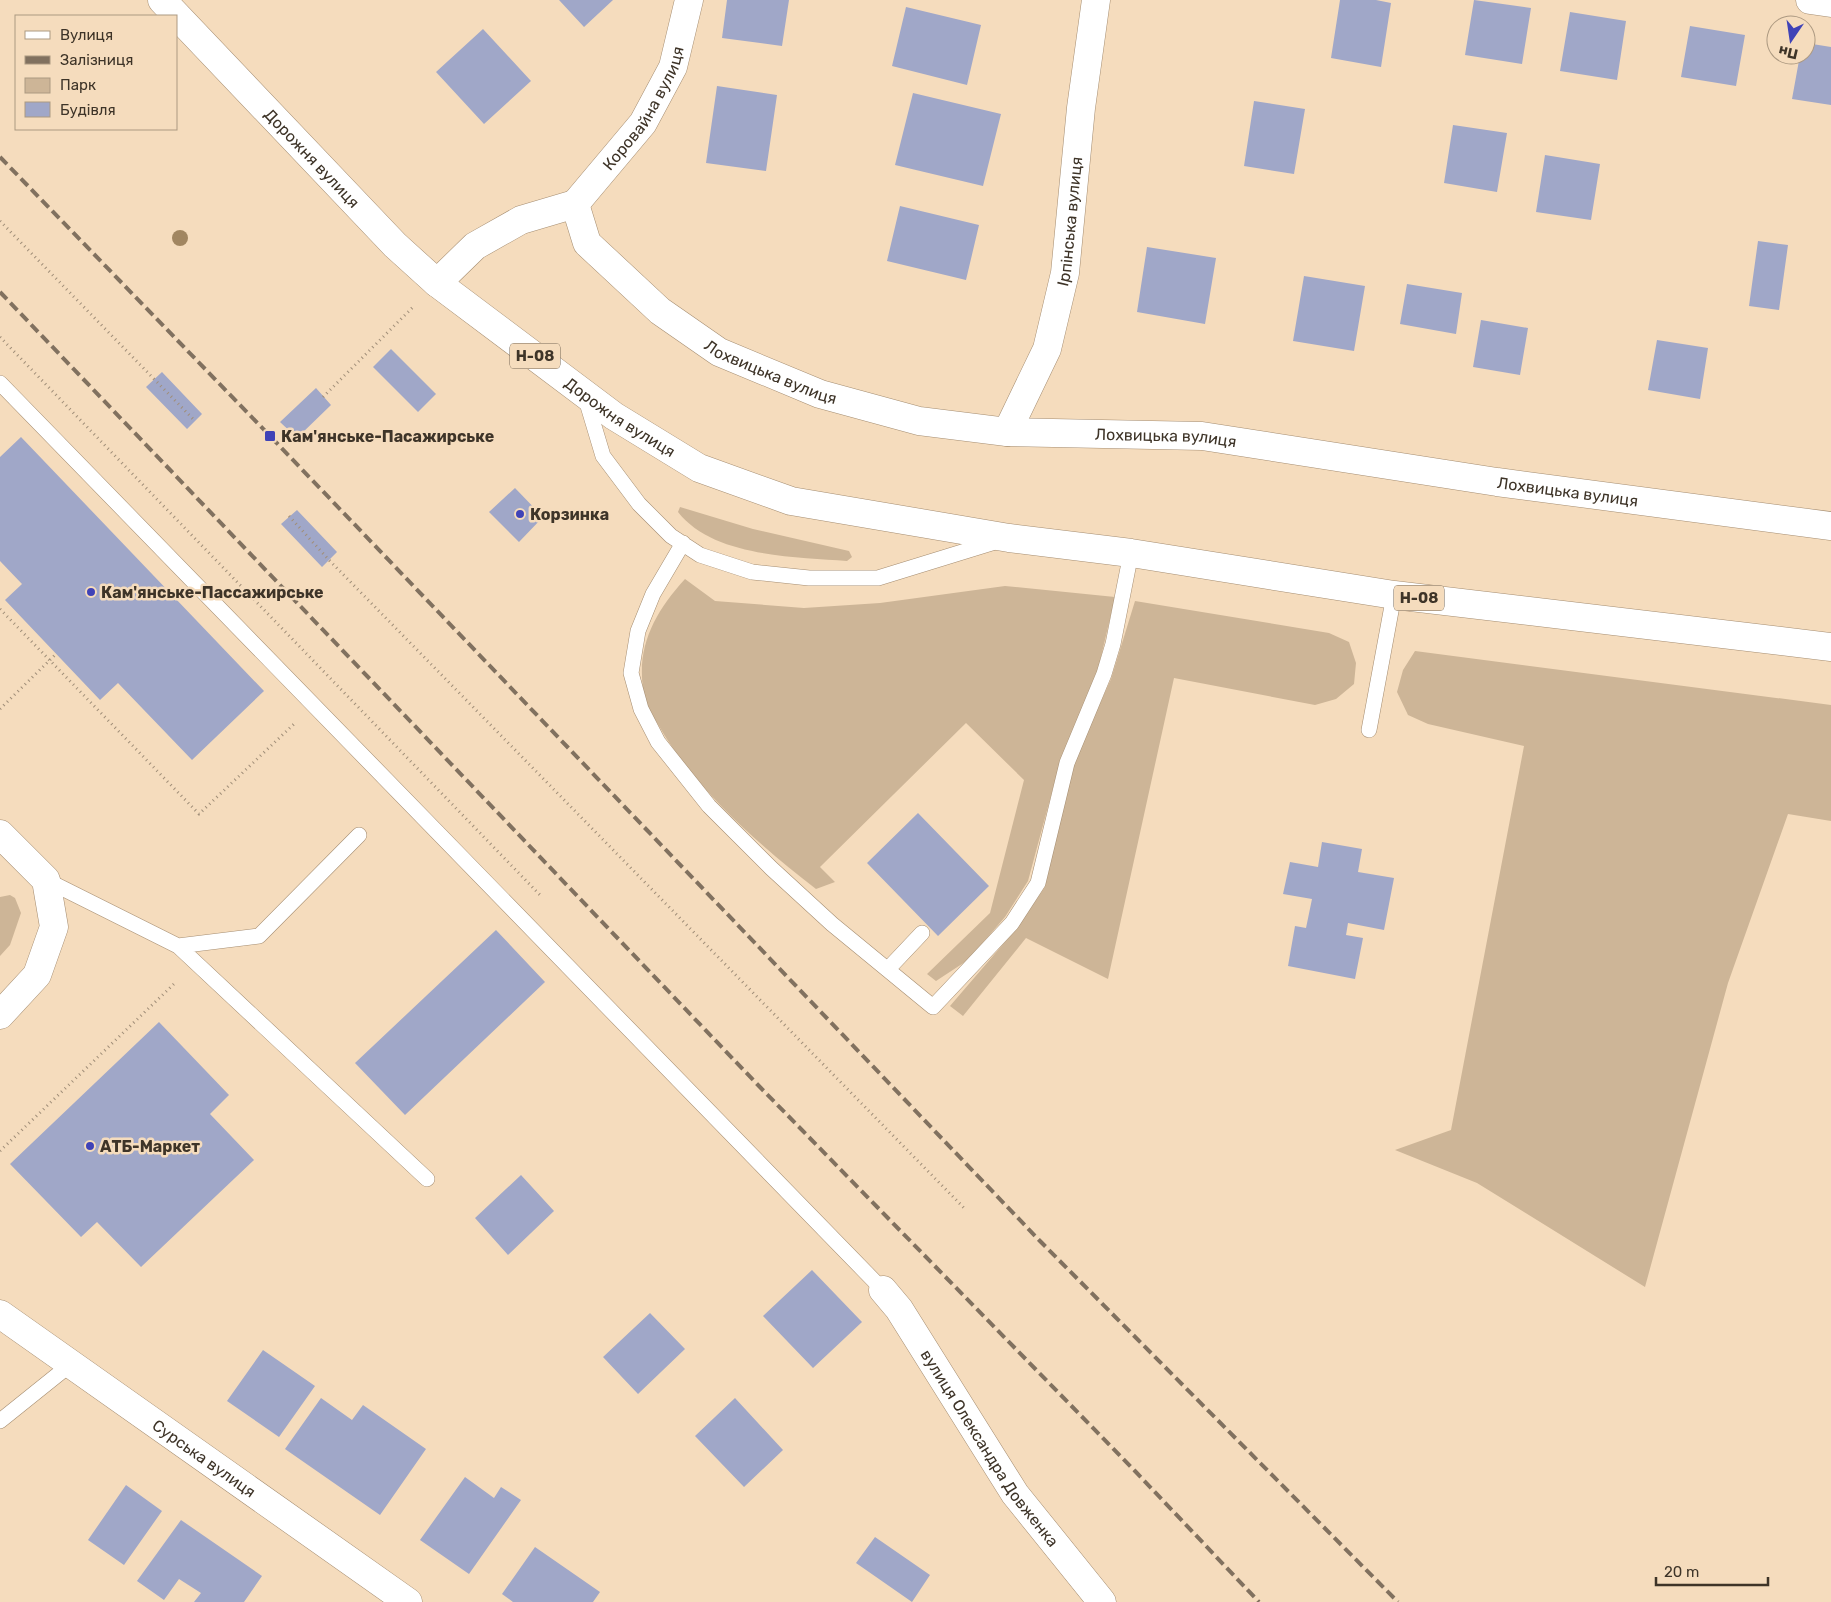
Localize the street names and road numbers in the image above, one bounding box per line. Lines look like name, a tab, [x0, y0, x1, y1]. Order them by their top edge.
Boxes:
street label: Коровайна вулиця	[598, 44, 687, 174]
street label: Дорожня вулиця	[261, 105, 364, 211]
street label: Ірпінська вулиця	[1053, 156, 1086, 288]
street label: Лохвицька вулиця	[701, 335, 839, 408]
road number: Н-08	[510, 344, 560, 368]
street label: Дорожня вулиця	[561, 373, 679, 461]
street label: Лохвицька вулиця	[1095, 424, 1238, 451]
street label: Лохвицька вулиця	[1496, 473, 1639, 510]
road number: Н-08	[1394, 586, 1444, 610]
street label: вулиця Олександра Довженка	[917, 1346, 1063, 1550]
street label: Сурська вулиця	[149, 1415, 260, 1501]

